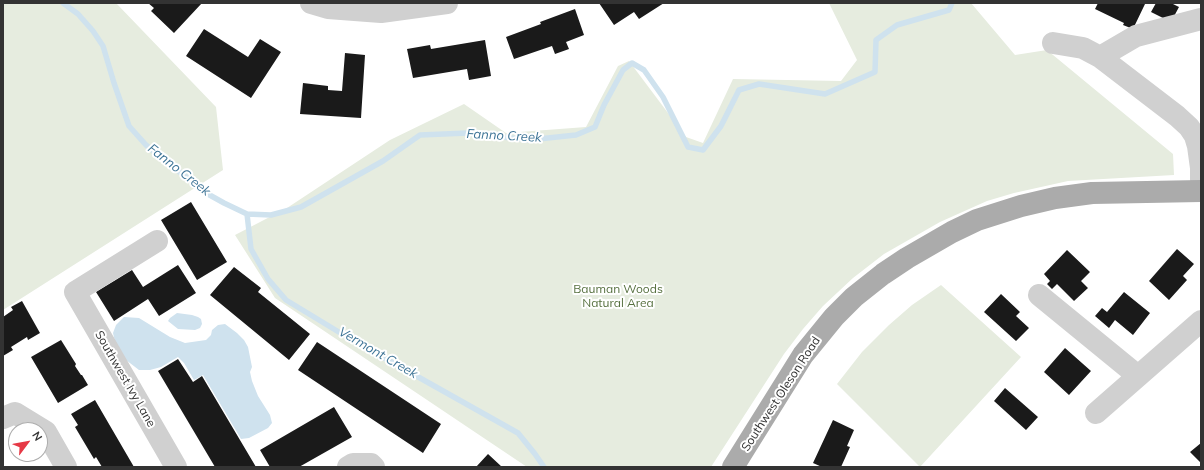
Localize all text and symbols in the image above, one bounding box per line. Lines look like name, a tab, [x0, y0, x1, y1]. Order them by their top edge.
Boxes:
water label: Fanno Creek	[466, 126, 542, 146]
water label: Fanno Creek	[145, 141, 213, 199]
park label: Bauman Woods Natural Area	[573, 282, 663, 310]
water label: Vermont Creek	[336, 324, 420, 382]
street label: Southwest Ivy Lane	[92, 328, 158, 430]
street label: Southwest Oleson Road	[739, 334, 823, 454]
north arrow	[8, 422, 48, 462]
text: N	[29, 429, 45, 443]

